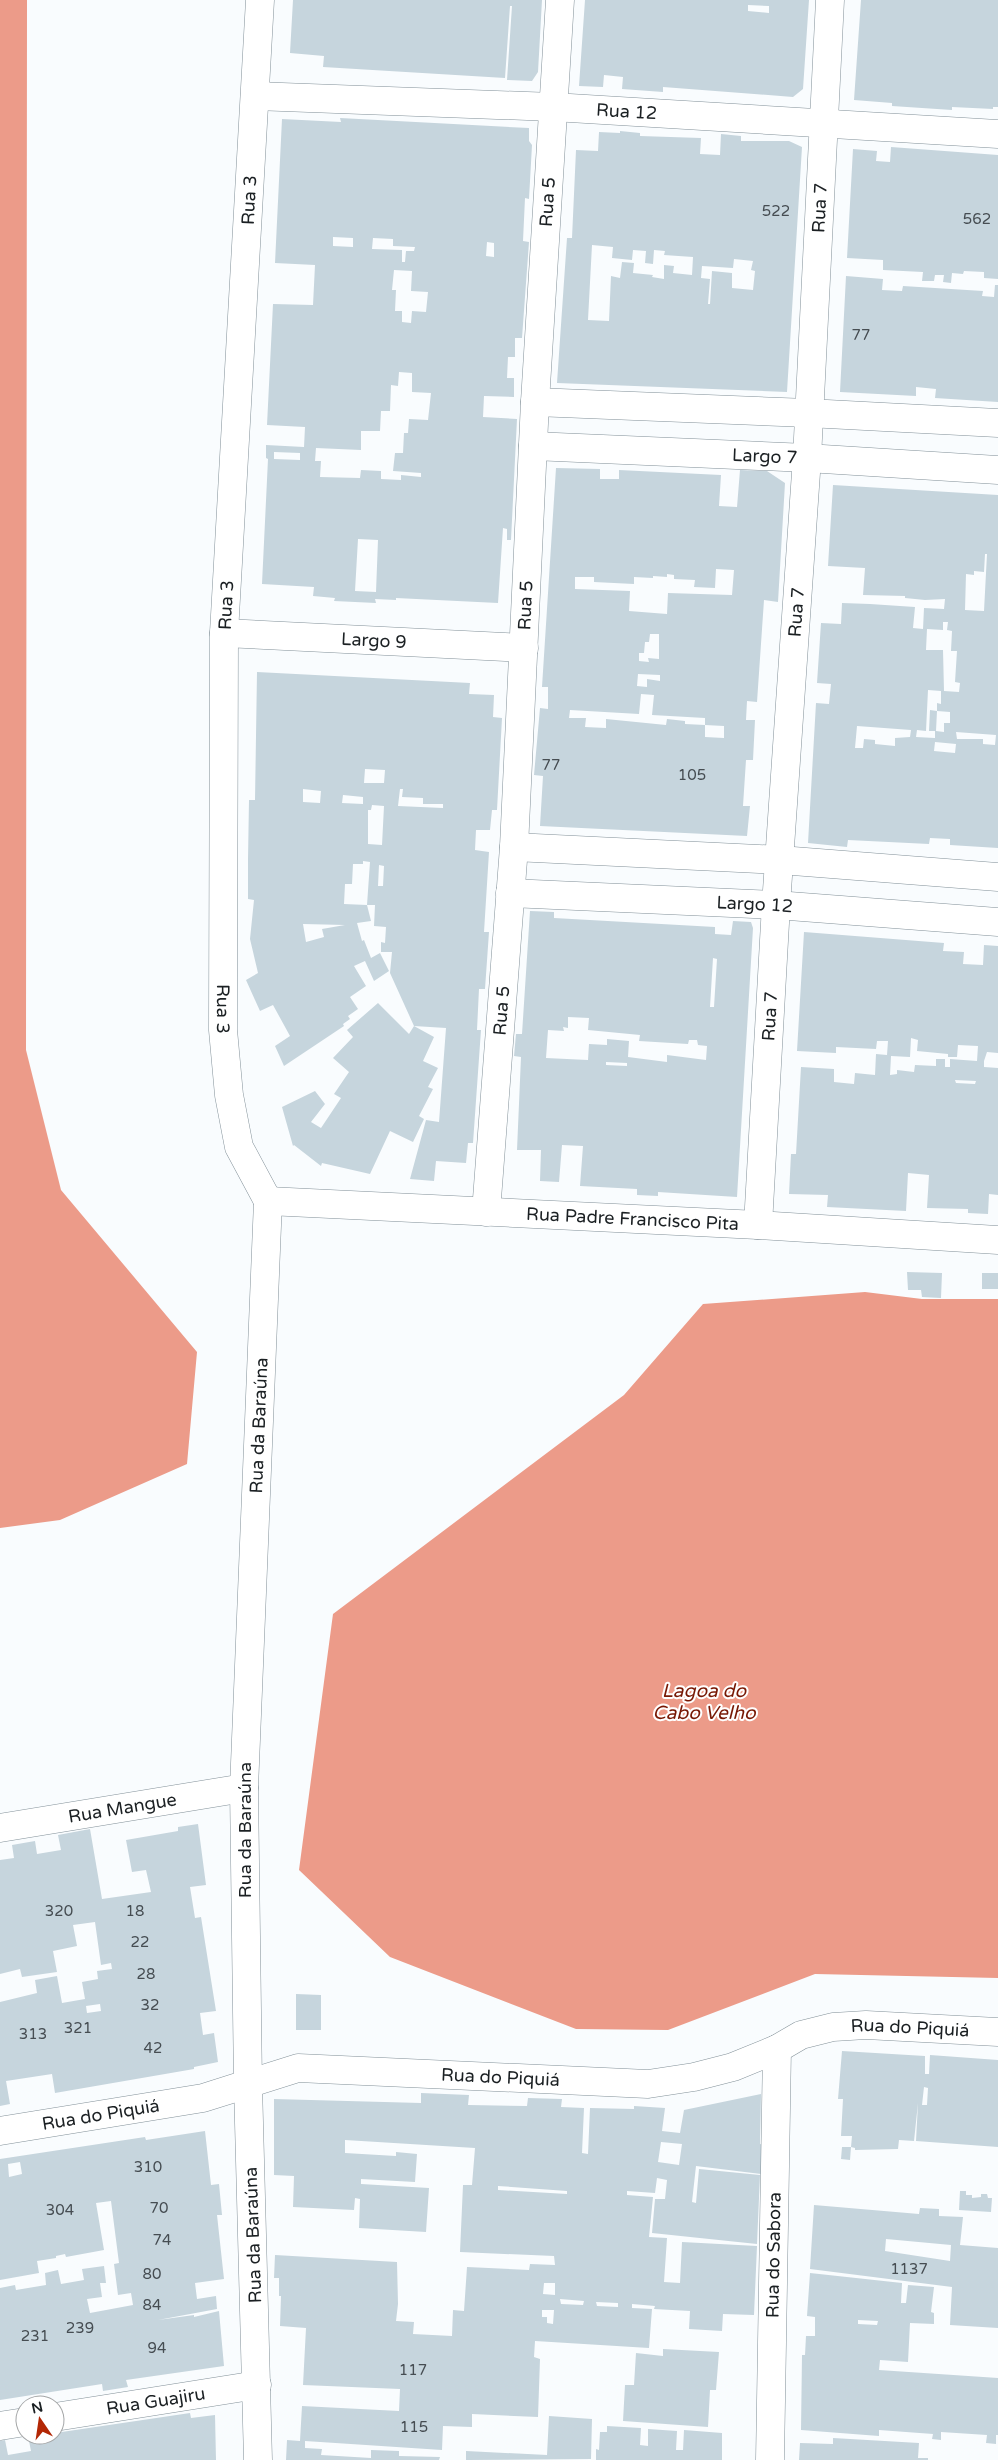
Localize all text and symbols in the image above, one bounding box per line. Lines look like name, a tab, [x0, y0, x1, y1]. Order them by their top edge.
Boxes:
street label: Rua 12	[595, 99, 658, 124]
street label: Rua 3	[237, 175, 261, 225]
street label: Rua 5	[535, 176, 560, 228]
street label: Rua 7	[807, 182, 832, 233]
house number: 522	[762, 202, 790, 220]
house number: 562	[963, 210, 991, 228]
house number: 77	[852, 326, 870, 344]
street label: Largo 7	[732, 444, 798, 469]
street label: Rua 3	[214, 580, 238, 630]
street label: Rua 5	[513, 580, 538, 631]
street label: Rua 7	[784, 587, 809, 638]
street label: Largo 9	[341, 628, 407, 653]
house number: 77	[542, 756, 560, 774]
house number: 105	[678, 766, 706, 784]
street label: Largo 12	[716, 891, 794, 917]
street label: Rua 3	[212, 984, 234, 1034]
street label: Rua 5	[489, 985, 514, 1036]
street label: Rua 7	[757, 991, 782, 1042]
street label: Rua Padre Francisco Pita	[526, 1203, 740, 1235]
street label: Rua da Baraúna	[245, 1357, 273, 1494]
water label: Lagoa do Cabo Velho	[652, 1680, 757, 1724]
street label: Rua da Baraúna	[234, 1762, 256, 1898]
street label: Rua Mangue	[66, 1788, 178, 1828]
house number: 320	[45, 1902, 73, 1920]
house number: 18	[126, 1902, 144, 1920]
house number: 22	[131, 1933, 149, 1951]
house number: 28	[137, 1965, 155, 1983]
house number: 32	[141, 1996, 159, 2014]
street label: Rua do Piquiá	[850, 2014, 970, 2041]
house number: 321	[64, 2019, 92, 2037]
house number: 313	[19, 2025, 47, 2043]
house number: 42	[144, 2039, 162, 2057]
street label: Rua do Piquiá	[441, 2064, 560, 2091]
street label: Rua do Piquiá	[40, 2094, 161, 2135]
house number: 310	[134, 2158, 162, 2176]
street label: Rua da Baraúna	[240, 2167, 266, 2303]
street label: Rua do Sabora	[761, 2192, 786, 2318]
house number: 70	[150, 2199, 168, 2217]
house number: 304	[46, 2201, 74, 2219]
house number: 74	[153, 2231, 171, 2249]
house number: 1137	[890, 2260, 928, 2278]
house number: 80	[143, 2265, 161, 2283]
house number: 84	[143, 2296, 161, 2314]
house number: 239	[66, 2319, 94, 2337]
house number: 231	[21, 2327, 49, 2345]
house number: 94	[148, 2339, 166, 2357]
house number: 117	[399, 2361, 427, 2379]
street label: Rua Guajiru	[104, 2382, 207, 2420]
north arrow	[15, 2395, 65, 2445]
text: N	[30, 2398, 45, 2417]
house number: 115	[400, 2418, 428, 2436]

